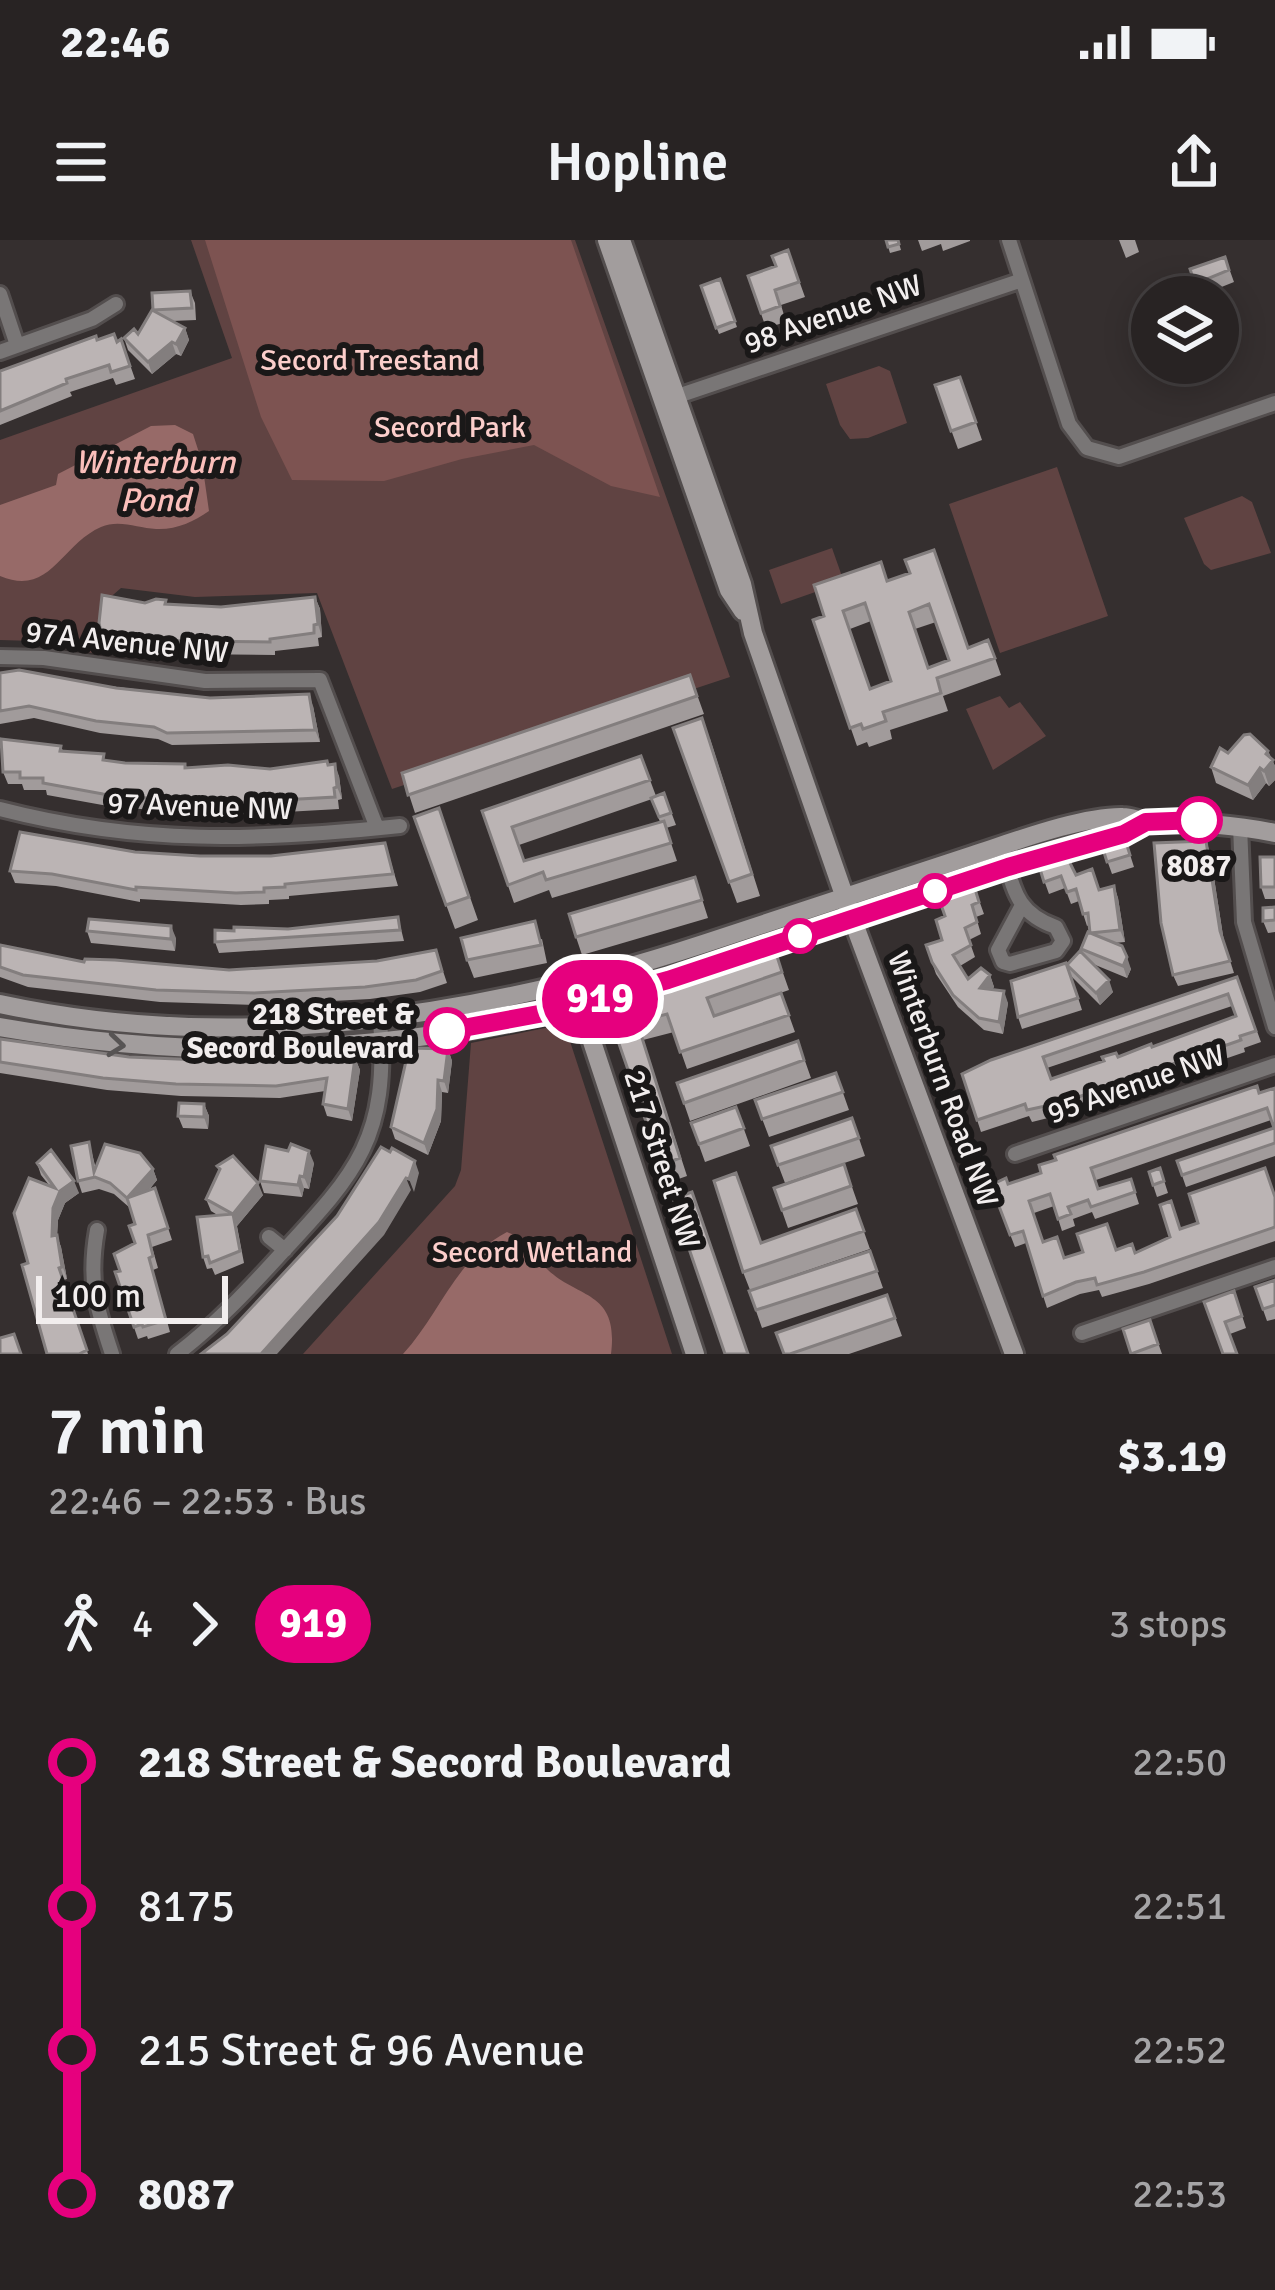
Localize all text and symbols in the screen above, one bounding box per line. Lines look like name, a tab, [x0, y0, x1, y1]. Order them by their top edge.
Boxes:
text: 22:46	[60, 15, 170, 70]
icon: menu	[48, 129, 114, 195]
text: Hopline	[547, 129, 728, 196]
icon: share	[1161, 129, 1227, 195]
street label: 98 Avenue NW	[740, 267, 927, 362]
map controls	[1131, 276, 1239, 384]
button: layers	[1131, 276, 1239, 384]
park label: Secord Treestand	[260, 342, 480, 379]
park label: Secord Park	[374, 409, 526, 446]
water label: Winterburn Pond	[75, 442, 236, 521]
street label: 97A Avenue NW	[24, 613, 230, 672]
street label: 97 Avenue NW	[107, 785, 293, 828]
marker: 8087	[1177, 798, 1221, 842]
place label: 8087	[1167, 848, 1231, 885]
unlabelled marker	[919, 875, 951, 907]
unlabelled marker	[784, 920, 816, 952]
street label: Winterburn Road NW	[879, 946, 1006, 1212]
line badge: 919	[531, 960, 669, 1038]
text: 919	[566, 973, 634, 1024]
place label: 218 Street & Secord Boulevard	[187, 996, 414, 1067]
marker: 218 Street & Secord Boulevard	[425, 1009, 469, 1053]
one-way arrow	[106, 1032, 125, 1057]
street label: 95 Avenue NW	[1043, 1037, 1230, 1132]
street label: 217 Street NW	[615, 1065, 708, 1253]
park label: Secord Wetland	[432, 1234, 632, 1271]
scale bar	[36, 1270, 228, 1323]
text: 100 m	[54, 1276, 141, 1317]
text: 7 min	[48, 1391, 206, 1472]
text: $3.19	[1117, 1429, 1227, 1484]
text: 22:46 – 22:53 · Bus	[48, 1477, 366, 1525]
icon: walk	[48, 1591, 114, 1657]
icon: forward	[171, 1591, 237, 1657]
text: 919	[279, 1598, 347, 1649]
text: 4	[132, 1600, 153, 1648]
text: 3 stops	[1109, 1600, 1227, 1648]
text: 218 Street & Secord Boulevard	[138, 1735, 732, 1790]
text: 22:50	[1132, 1738, 1227, 1786]
text: 8175	[138, 1879, 235, 1934]
text: 22:51	[1132, 1882, 1227, 1930]
text: 215 Street & 96 Avenue	[138, 2023, 585, 2078]
text: 22:52	[1132, 2026, 1227, 2074]
text: 8087	[138, 2167, 235, 2222]
text: 22:53	[1132, 2170, 1227, 2218]

